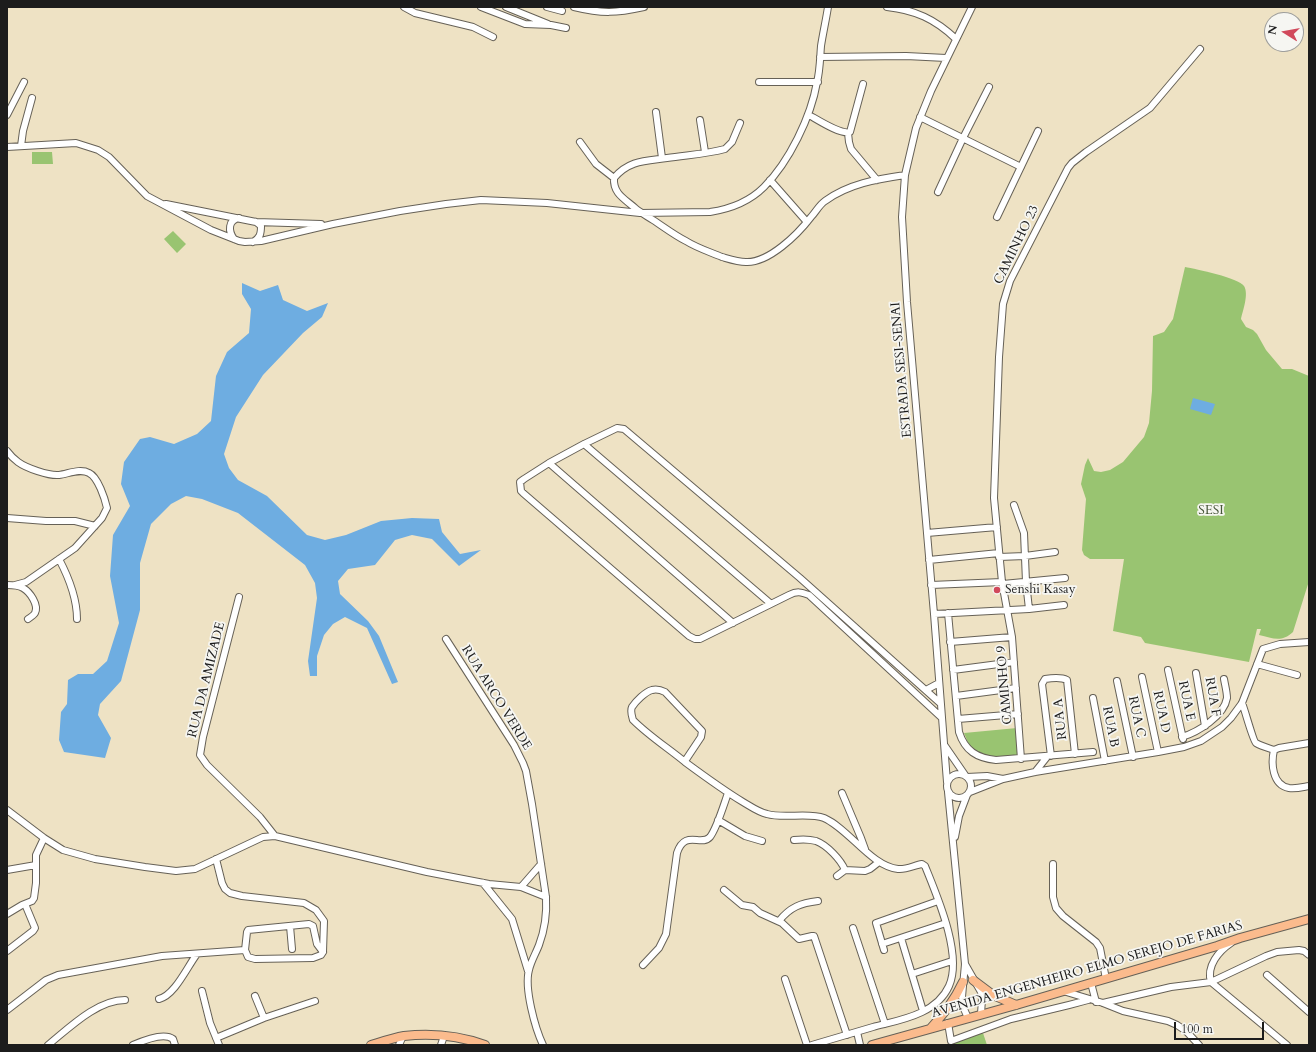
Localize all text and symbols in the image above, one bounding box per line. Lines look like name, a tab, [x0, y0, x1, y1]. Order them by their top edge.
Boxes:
north arrow	[1264, 12, 1304, 52]
text: N	[1264, 24, 1281, 36]
street label: CAMINHO 23	[991, 203, 1043, 287]
street label: ESTRADA SESI-SENAI	[888, 301, 916, 439]
park label: SESI	[1198, 503, 1224, 519]
place label: Senshi Kasay	[1005, 582, 1076, 598]
marker: Senshi Kasay	[992, 585, 1002, 595]
street label: RUA DA AMIZADE	[185, 621, 229, 739]
street label: RUA ARCO VERDE	[457, 643, 535, 753]
street label: CAMINHO 9	[994, 645, 1016, 725]
street label: RUA F	[1201, 676, 1223, 718]
street label: RUA E	[1174, 680, 1198, 722]
street label: RUA D	[1149, 689, 1173, 735]
street label: RUA C	[1124, 695, 1148, 739]
street label: RUA A	[1051, 697, 1071, 741]
street label: RUA B	[1098, 705, 1122, 749]
street label: AVENIDA ENGENHEIRO ELMO SEREJO DE FARIAS	[930, 918, 1244, 1022]
scale bar	[1176, 1014, 1266, 1040]
text: 100 m	[1181, 1021, 1213, 1037]

